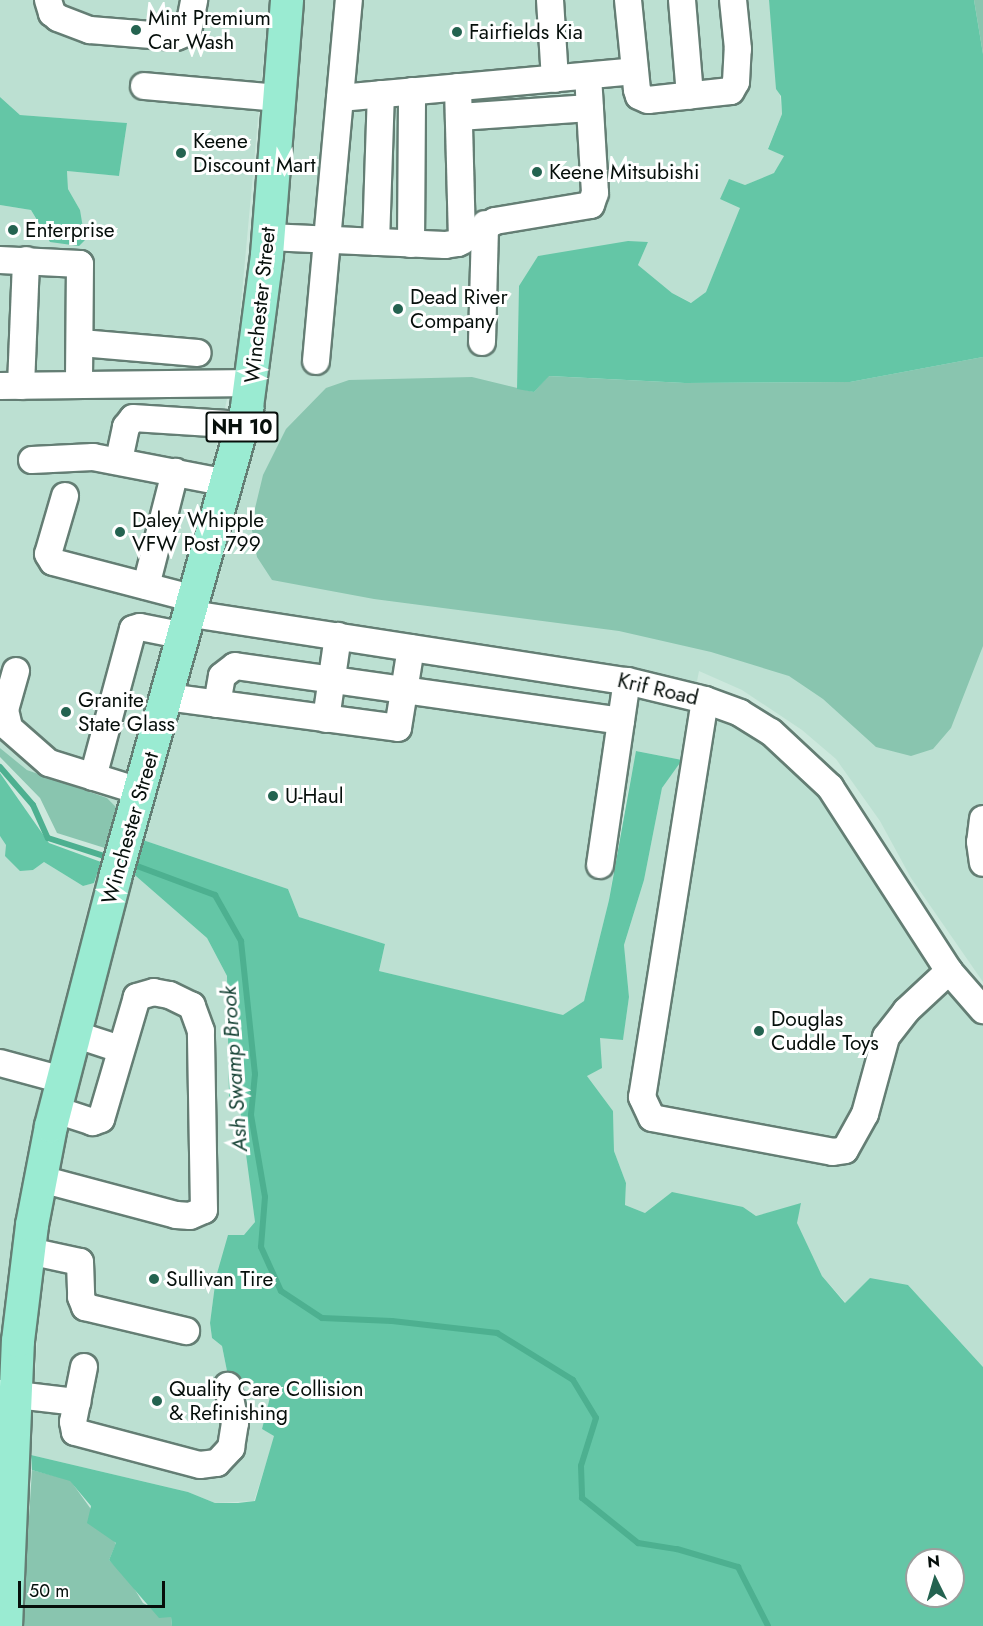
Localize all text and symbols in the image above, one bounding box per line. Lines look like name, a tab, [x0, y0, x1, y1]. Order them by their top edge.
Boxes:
place label: Mint Premium Car Wash	[148, 5, 271, 55]
place label: Fairfields Kia	[469, 19, 583, 45]
marker: Mint Premium Car Wash	[129, 23, 143, 37]
marker: Fairfields Kia	[450, 25, 464, 39]
place label: Keene Discount Mart	[193, 128, 315, 178]
marker: Keene Discount Mart	[174, 146, 188, 160]
place label: Keene Mitsubishi	[549, 159, 699, 185]
marker: Keene Mitsubishi	[530, 165, 544, 179]
place label: Enterprise	[25, 217, 115, 243]
marker: Enterprise	[6, 223, 20, 237]
street label: Winchester Street	[239, 226, 281, 384]
place label: Dead River Company	[410, 284, 508, 334]
marker: Dead River Company	[391, 302, 405, 316]
road number: NH 10	[204, 410, 280, 444]
place label: Daley Whipple VFW Post 799	[132, 507, 264, 557]
marker: Daley Whipple VFW Post 799	[113, 525, 127, 539]
street label: Krif Road	[615, 667, 701, 711]
place label: Granite State Glass	[78, 687, 175, 737]
marker: Granite State Glass	[59, 705, 73, 719]
street label: Winchester Street	[96, 749, 164, 907]
place label: U-Haul	[285, 783, 344, 809]
marker: U-Haul	[266, 789, 280, 803]
water label: Ash Swamp Brook	[215, 985, 253, 1153]
place label: Douglas Cuddle Toys	[771, 1006, 879, 1056]
marker: Douglas Cuddle Toys	[752, 1024, 766, 1038]
place label: Sullivan Tire	[166, 1266, 273, 1292]
marker: Sullivan Tire	[147, 1272, 161, 1286]
place label: Quality Care Collision & Refinishing	[169, 1376, 363, 1426]
marker: Quality Care Collision & Refinishing	[150, 1394, 164, 1408]
north arrow	[905, 1548, 965, 1608]
text: N	[926, 1550, 941, 1574]
scale bar	[21, 1569, 168, 1607]
text: 50 m	[29, 1578, 69, 1604]

